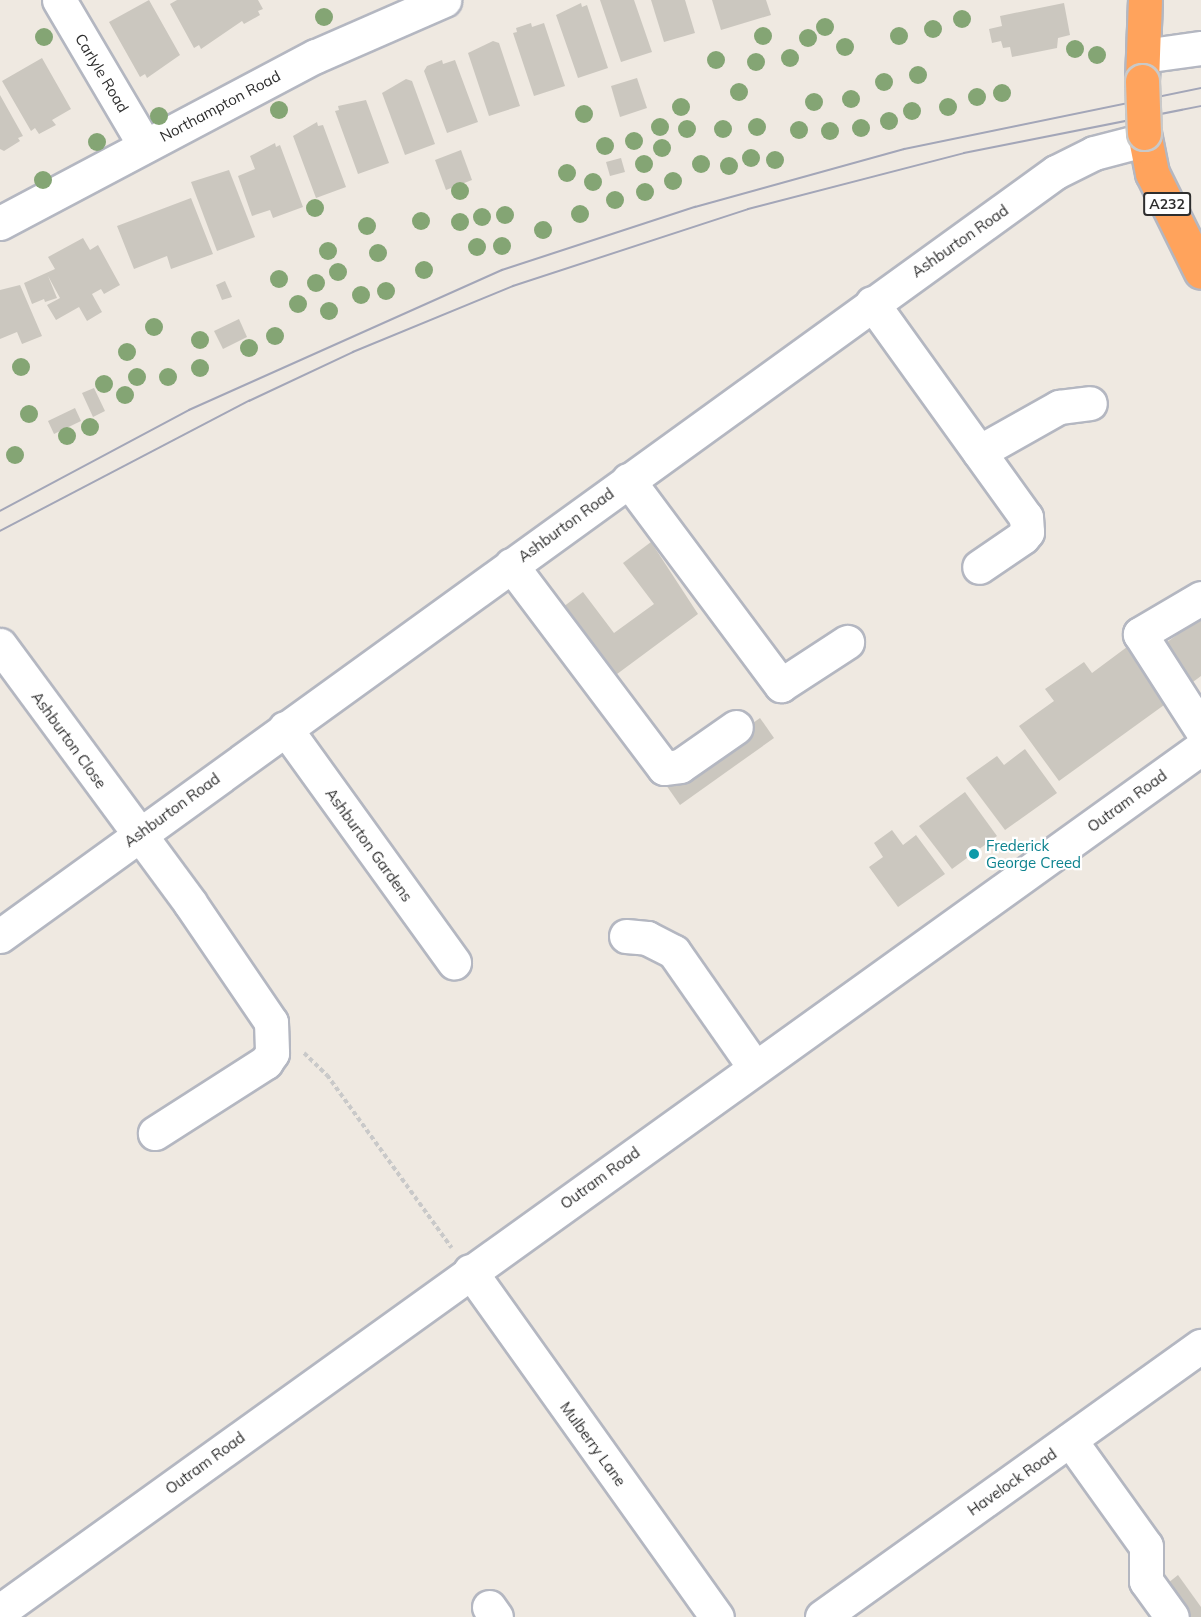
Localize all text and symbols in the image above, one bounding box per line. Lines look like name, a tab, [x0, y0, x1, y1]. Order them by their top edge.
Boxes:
street label: Carlyle Road	[72, 30, 132, 116]
street label: Northampton Road	[157, 67, 283, 145]
road number: A232	[1143, 193, 1191, 215]
street label: Ashburton Road	[908, 201, 1012, 281]
street label: Ashburton Road	[515, 484, 617, 566]
street label: Ashburton Close	[28, 688, 110, 792]
street label: Outram Road	[1084, 766, 1170, 836]
street label: Ashburton Road	[121, 769, 223, 851]
street label: Ashburton Gardens	[322, 785, 416, 905]
place label: Frederick George Creed	[986, 836, 1081, 871]
marker: Frederick George Creed	[967, 847, 981, 861]
street label: Outram Road	[557, 1143, 643, 1213]
street label: Mulberry Lane	[556, 1398, 630, 1490]
street label: Outram Road	[162, 1428, 248, 1498]
street label: Havelock Road	[964, 1445, 1060, 1519]

